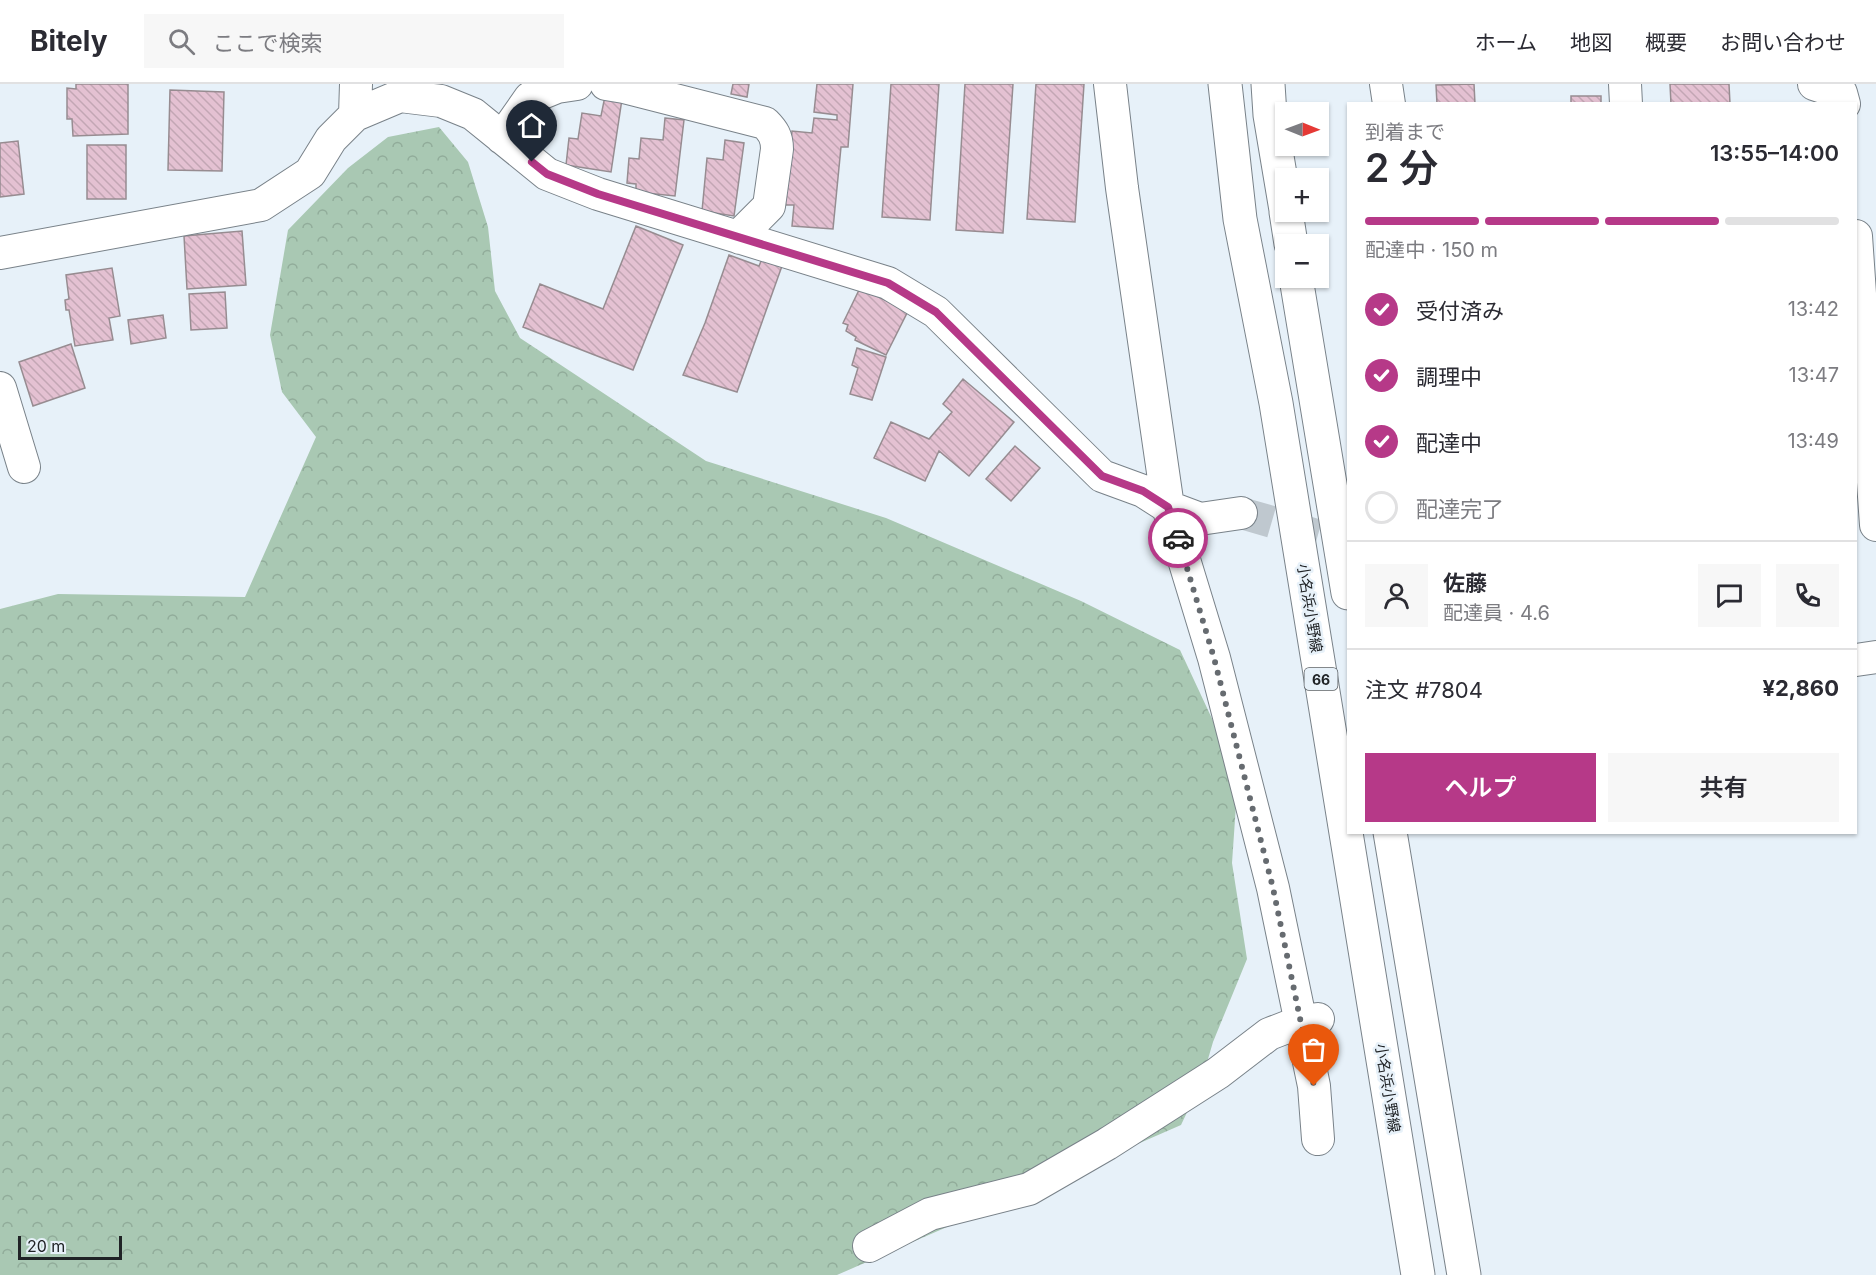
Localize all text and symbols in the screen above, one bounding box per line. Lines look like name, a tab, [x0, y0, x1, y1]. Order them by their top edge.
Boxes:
search box	[144, 14, 564, 68]
text: Bitely	[30, 24, 108, 58]
icon: search	[165, 25, 198, 58]
text: ここで検索	[213, 30, 323, 56]
text: ホーム	[1475, 30, 1537, 55]
text: 地図	[1570, 30, 1612, 55]
text: 概要	[1645, 30, 1687, 55]
text: お問い合わせ	[1720, 30, 1846, 55]
pin	[506, 100, 557, 162]
north arrow	[1275, 102, 1329, 156]
map controls	[1275, 102, 1329, 288]
icon: home	[515, 109, 548, 142]
text: 到着まで	[1365, 120, 1445, 144]
text: 13:55–14:00	[1710, 140, 1839, 166]
text: 2 分	[1365, 144, 1438, 191]
button: +	[1275, 168, 1329, 222]
button: −	[1275, 234, 1329, 288]
text: 配達中 · 150 m	[1365, 238, 1498, 262]
icon: check	[1365, 293, 1398, 326]
text: 13:42	[1788, 297, 1839, 321]
text: 受付済み	[1416, 298, 1504, 324]
icon: check	[1365, 359, 1398, 392]
text: 13:47	[1789, 363, 1839, 387]
text: 調理中	[1416, 364, 1482, 390]
icon: check	[1365, 425, 1398, 458]
text: 13:49	[1787, 429, 1839, 453]
text: 配達中	[1416, 430, 1482, 456]
text: 配達完了	[1416, 496, 1504, 522]
courier	[1148, 508, 1208, 568]
icon: car	[1162, 522, 1195, 555]
street label: 小名浜小野線	[1294, 562, 1326, 654]
button: person	[1365, 564, 1428, 627]
button: chat	[1698, 564, 1761, 627]
button: phone	[1776, 564, 1839, 627]
text: 佐藤	[1443, 570, 1487, 596]
text: 配達員 · 4.6	[1443, 601, 1550, 625]
road number: 66	[1304, 668, 1338, 690]
text: ¥2,860	[1762, 675, 1839, 701]
text: 注文 #7804	[1365, 677, 1483, 703]
button: ヘルプ	[1365, 753, 1596, 822]
button: 共有	[1608, 753, 1839, 822]
pin	[1288, 1024, 1339, 1086]
icon: bag	[1297, 1033, 1330, 1066]
street label: 小名浜小野線	[1372, 1042, 1404, 1134]
scale bar	[18, 1233, 122, 1260]
text: 20 m	[27, 1236, 65, 1256]

